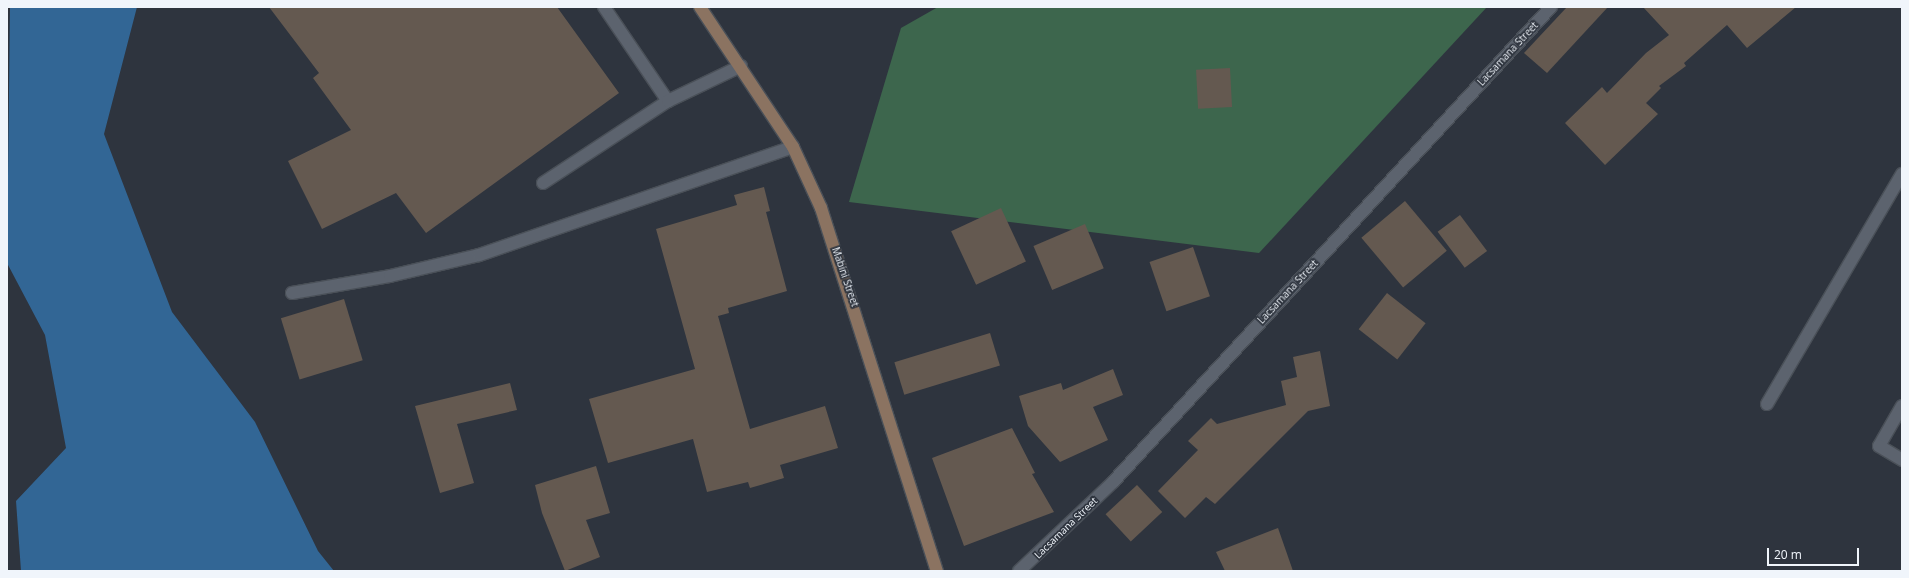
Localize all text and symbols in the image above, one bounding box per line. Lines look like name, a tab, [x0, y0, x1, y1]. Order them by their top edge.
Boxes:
street label: Lacsamana Street	[1475, 20, 1541, 88]
street label: Mabini Street	[829, 246, 861, 308]
street label: Lacsamana Street	[1255, 258, 1321, 326]
street label: Lacsamana Street	[1032, 495, 1100, 561]
scale bar	[1769, 540, 1861, 566]
text: 20 m	[1774, 546, 1802, 563]

